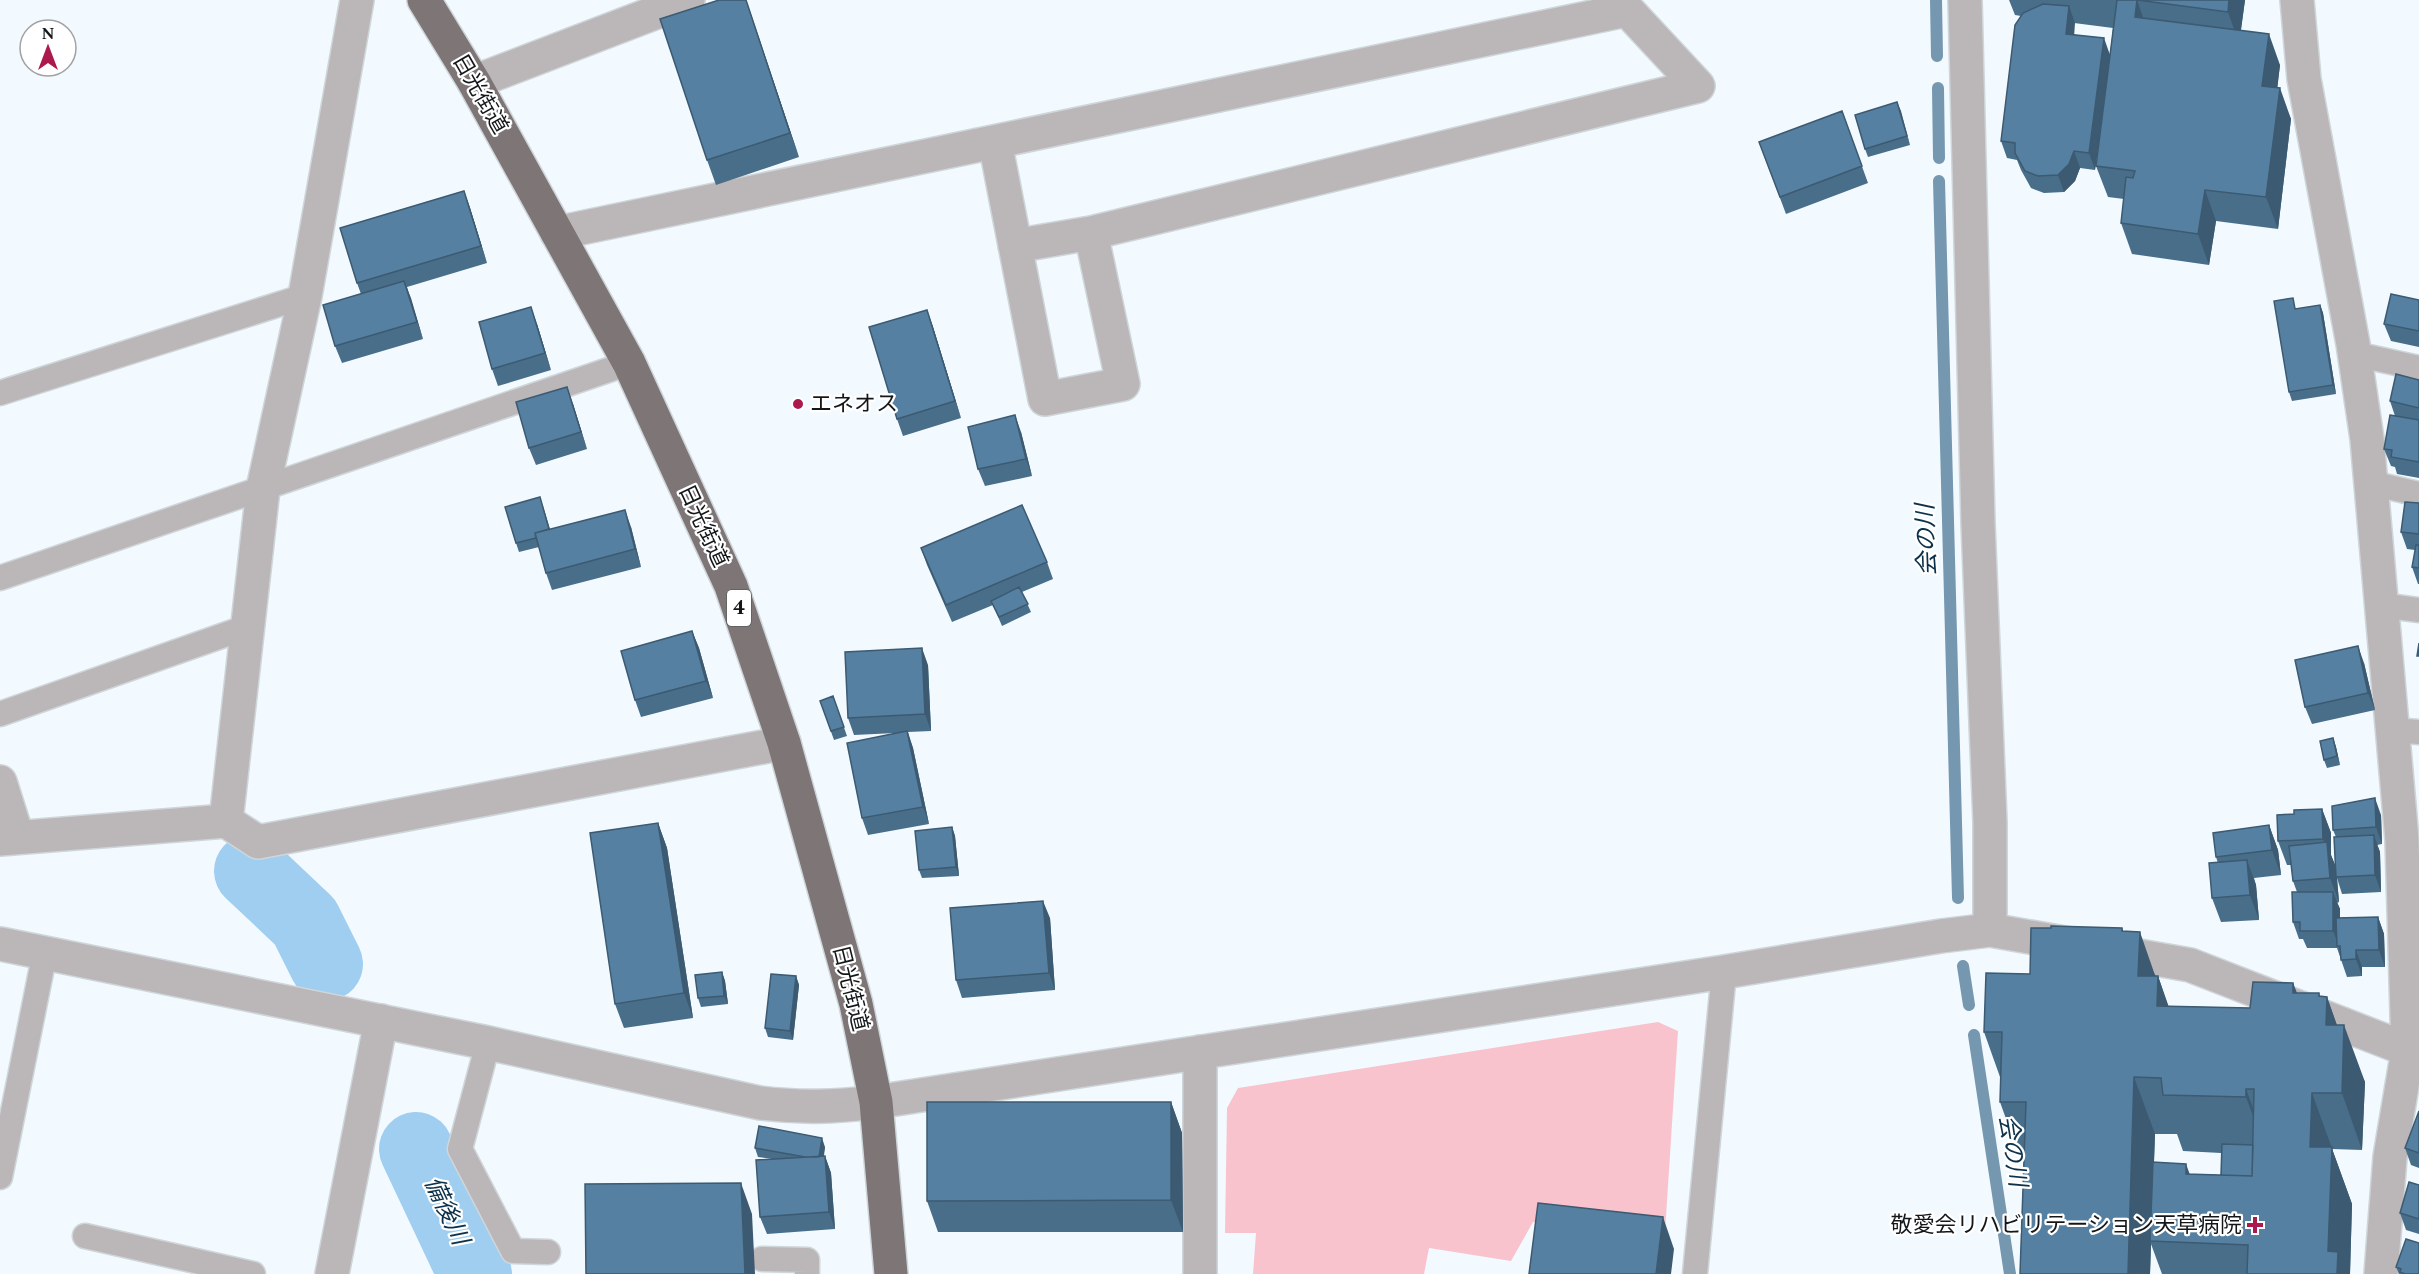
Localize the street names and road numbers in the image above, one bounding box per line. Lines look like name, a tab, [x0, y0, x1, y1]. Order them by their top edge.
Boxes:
street label: 日光街道	[444, 48, 516, 140]
street label: 日光街道	[669, 479, 737, 573]
road number: 4	[727, 590, 751, 626]
street label: 日光街道	[823, 941, 877, 1035]

